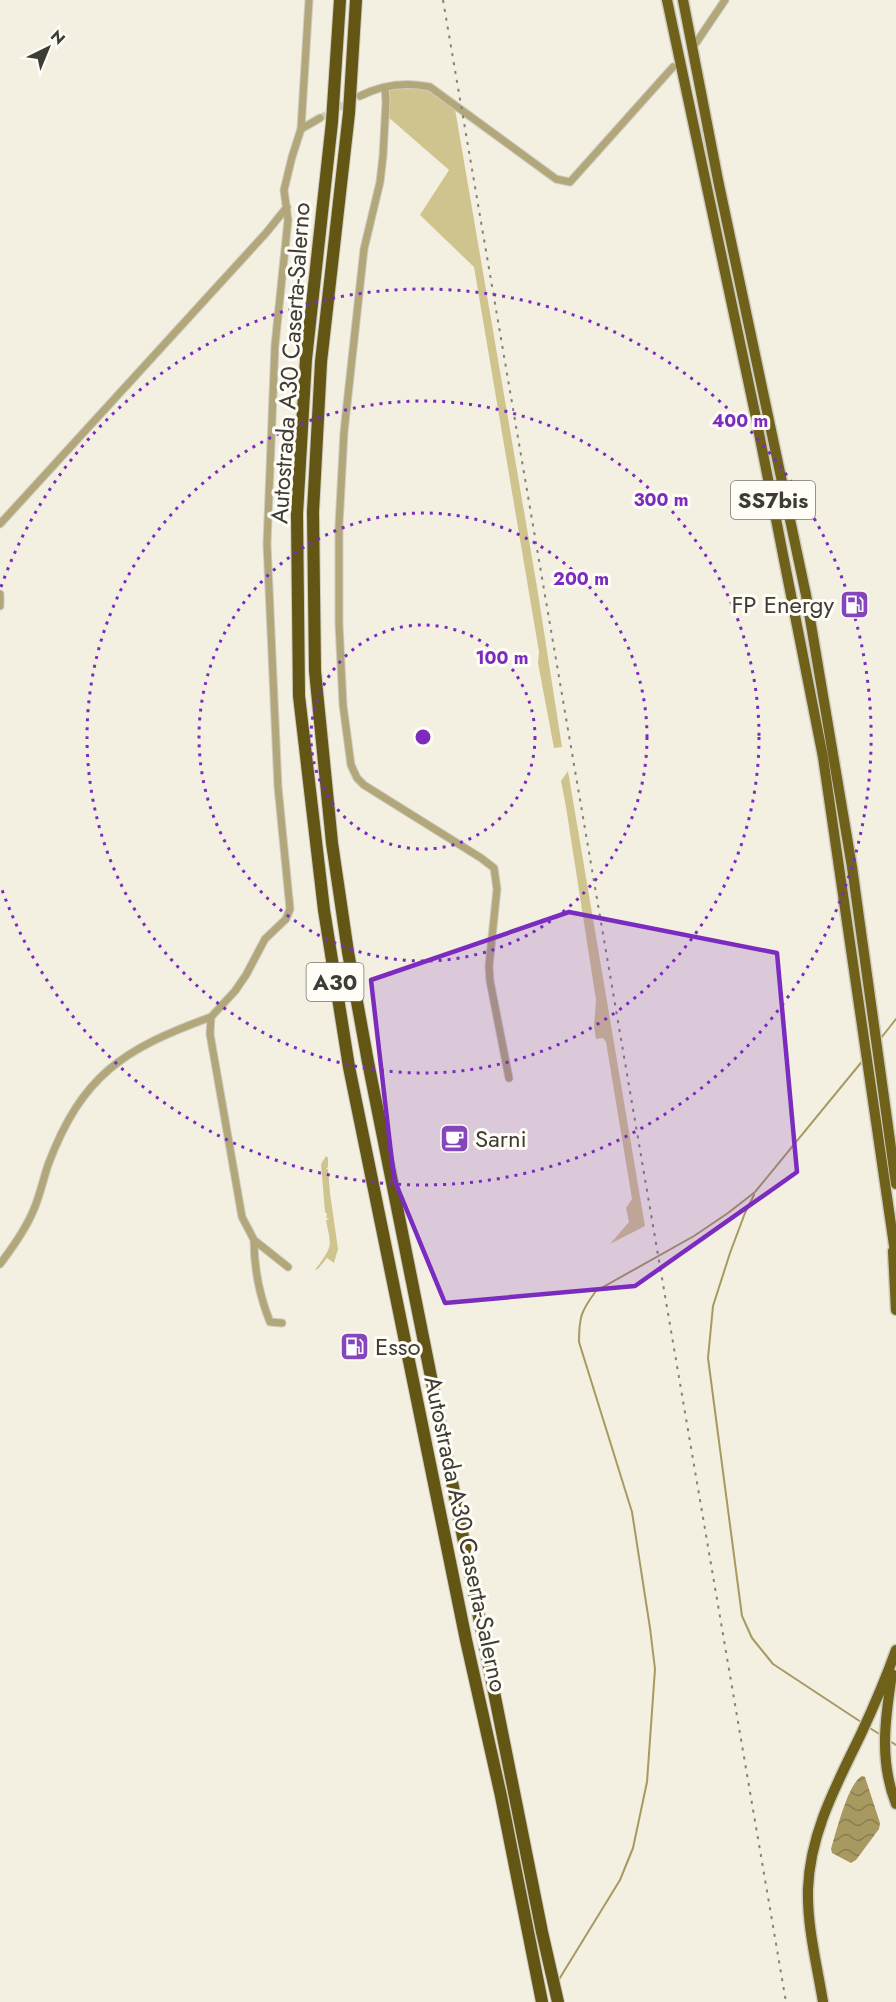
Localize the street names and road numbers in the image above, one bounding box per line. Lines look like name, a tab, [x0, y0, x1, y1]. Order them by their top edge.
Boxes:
street label: Autostrada A30 Caserta-Salerno	[261, 201, 319, 525]
road number: SS7bis	[731, 481, 815, 519]
road number: A30	[306, 963, 364, 1001]
street label: Autostrada A30 Caserta-Salerno	[415, 1373, 517, 1695]

